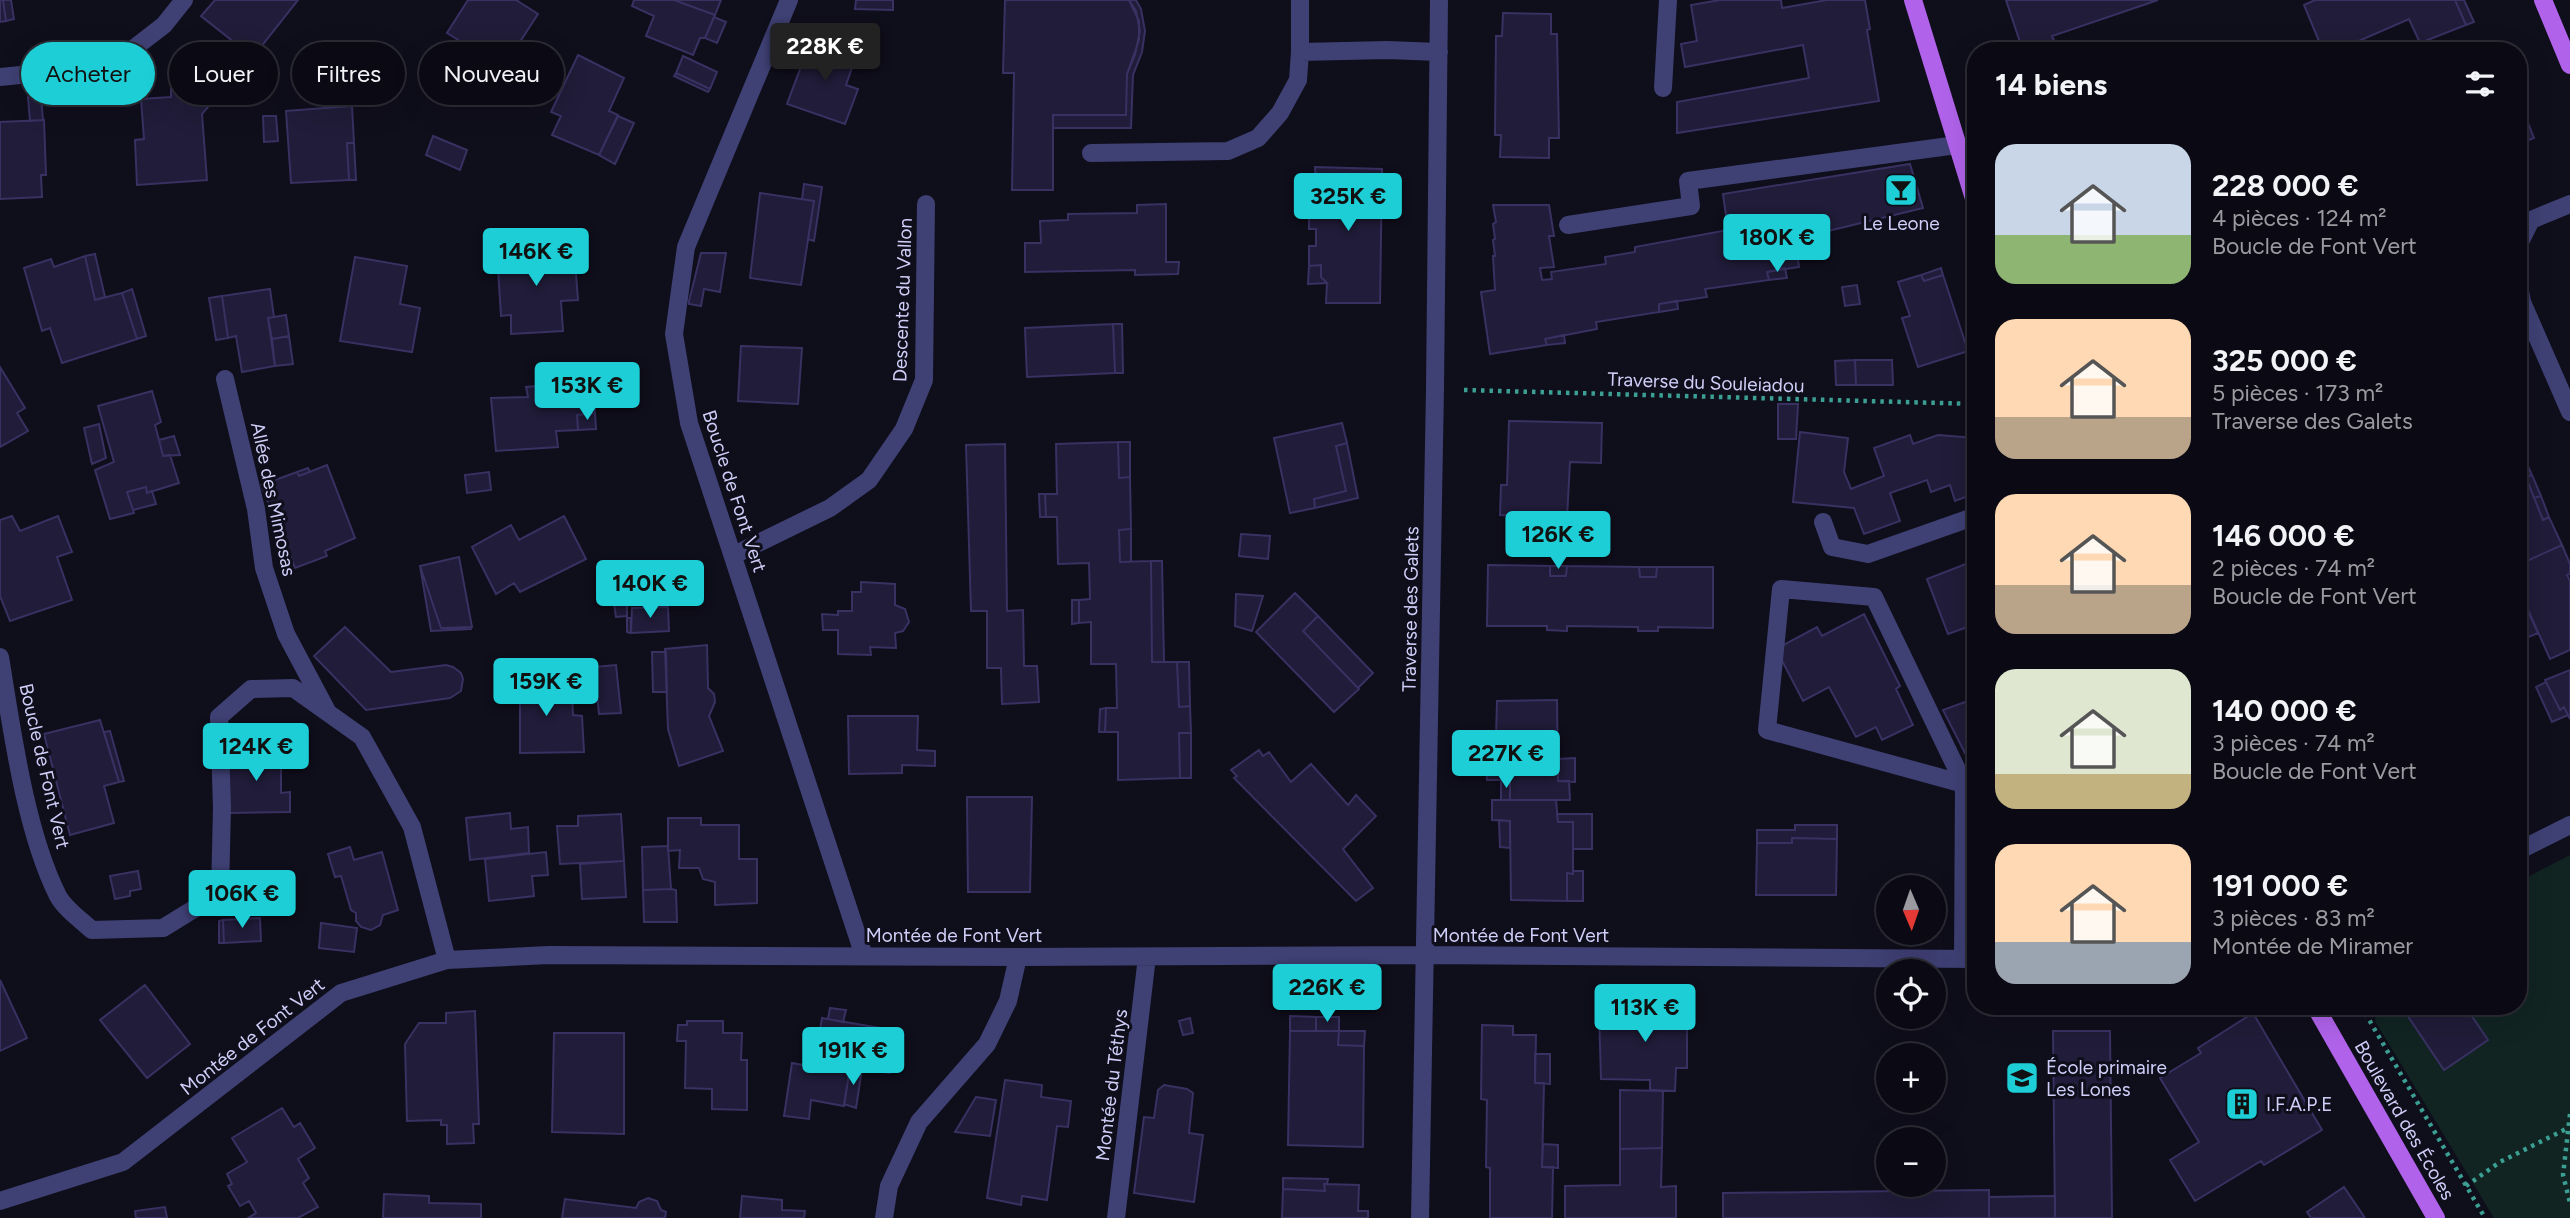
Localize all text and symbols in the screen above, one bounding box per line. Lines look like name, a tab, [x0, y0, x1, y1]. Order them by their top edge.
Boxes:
pin: 228K €	[768, 24, 882, 83]
text: 228K €	[786, 32, 864, 60]
chip: Acheter	[21, 42, 155, 105]
chip: Louer	[169, 42, 278, 105]
chip: Filtres	[292, 42, 405, 105]
chip: Nouveau	[419, 42, 564, 105]
icon: filters	[2461, 65, 2499, 103]
text: 14 biens	[1995, 66, 2107, 103]
text: 228 000 €	[2212, 167, 2359, 204]
bar icon: Le Leone	[1882, 171, 1920, 209]
icon: home	[2051, 172, 2135, 256]
pin: 325K €	[1291, 174, 1405, 233]
text: 325K €	[1310, 182, 1386, 210]
text: 4 pièces · 124 m²	[2212, 204, 2387, 232]
place label: Le Leone	[1862, 212, 1940, 235]
pin: 180K €	[1720, 215, 1834, 274]
street label: Descente du Vallon	[888, 218, 917, 383]
text: 180K €	[1739, 223, 1815, 251]
pin: 146K €	[479, 229, 593, 288]
text: Boucle de Font Vert	[2212, 232, 2417, 260]
text: 146K €	[499, 237, 573, 265]
text: 325 000 €	[2212, 342, 2357, 379]
icon: home	[2051, 347, 2135, 431]
pin: 153K €	[530, 362, 644, 422]
street label: Traverse du Souleiadou	[1607, 368, 1805, 397]
text: 153K €	[551, 371, 623, 399]
text: 5 pièces · 173 m²	[2212, 379, 2383, 407]
street label: Boucle de Font Vert	[697, 407, 772, 575]
text: Traverse des Galets	[2212, 407, 2413, 435]
street label: Allée des Mimosas	[246, 420, 301, 578]
pin: 126K €	[1501, 512, 1615, 571]
text: 146 000 €	[2212, 517, 2355, 554]
text: 126K €	[1521, 520, 1595, 548]
icon: home	[2051, 522, 2135, 606]
street label: Traverse des Galets	[1398, 526, 1423, 692]
text: 2 pièces · 74 m²	[2212, 554, 2375, 582]
pin: 140K €	[593, 560, 707, 620]
text: 140K €	[612, 569, 688, 597]
text: Boucle de Font Vert	[2212, 582, 2417, 610]
pin: 159K €	[489, 658, 603, 718]
text: 159K €	[509, 667, 583, 695]
street label: Boucle de Font Vert	[14, 681, 75, 851]
text: 140 000 €	[2212, 692, 2357, 729]
icon: home	[2051, 697, 2135, 781]
pin: 124K €	[199, 724, 313, 783]
text: 3 pièces · 74 m²	[2212, 729, 2375, 757]
pin: 227K €	[1449, 730, 1563, 790]
text: 124K €	[219, 732, 293, 760]
text: 227K €	[1468, 739, 1544, 767]
text: Boucle de Font Vert	[2212, 757, 2417, 785]
text: 191 000 €	[2212, 867, 2348, 904]
pin: 106K €	[185, 870, 299, 930]
icon: home	[2051, 872, 2135, 956]
north arrow	[1876, 875, 1946, 945]
map controls	[1876, 875, 1946, 1197]
text: 106K €	[205, 879, 279, 907]
text: 3 pièces · 83 m²	[2212, 904, 2375, 932]
street label: Montée de Font Vert	[866, 924, 1042, 947]
street label: Montée de Font Vert	[1433, 924, 1609, 947]
text: Montée de Miramer	[2212, 932, 2413, 960]
button: locate	[1876, 959, 1946, 1029]
pin: 226K €	[1270, 964, 1384, 1024]
street label: Montée de Font Vert	[176, 973, 329, 1100]
text: 226K €	[1289, 973, 1365, 1001]
pin: 113K €	[1588, 984, 1702, 1044]
text: 113K €	[1611, 993, 1679, 1021]
street label: Montée du Téthys	[1091, 1008, 1132, 1162]
pin: 191K €	[796, 1028, 910, 1087]
text: 191K €	[818, 1036, 888, 1064]
street label: Boulevard des Écoles	[2350, 1036, 2460, 1204]
button: +	[1876, 1043, 1946, 1113]
place label: École primaire Les Lones	[2046, 1056, 2167, 1101]
school or university icon: École primaire Les Lones	[2003, 1059, 2041, 1097]
building icon: I.F.A.P.E	[2223, 1085, 2261, 1123]
place label: I.F.A.P.E	[2266, 1093, 2332, 1116]
button: −	[1876, 1127, 1946, 1197]

